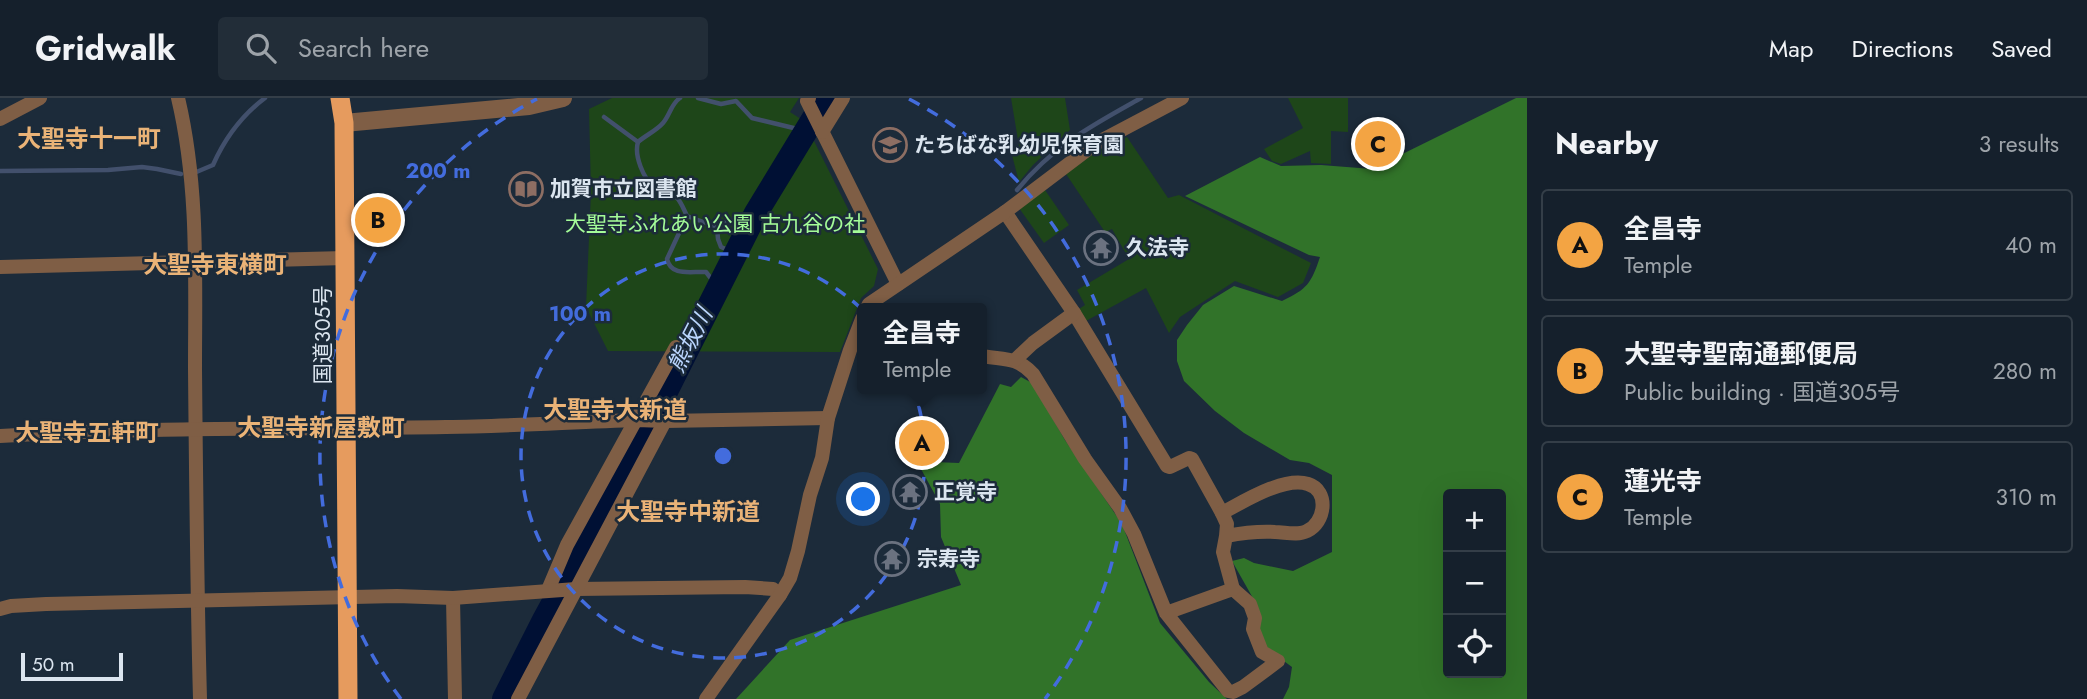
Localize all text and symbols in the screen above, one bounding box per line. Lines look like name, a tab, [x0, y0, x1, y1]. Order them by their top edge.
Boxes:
search box	[218, 17, 708, 80]
text: Gridwalk	[35, 25, 176, 72]
icon: search	[242, 29, 280, 67]
text: Search here	[298, 29, 429, 67]
text: Map	[1769, 31, 1814, 66]
text: Directions	[1852, 31, 1953, 66]
text: Saved	[1991, 31, 2052, 66]
pin: C	[1355, 118, 1401, 170]
district label: 大聖寺十一町	[17, 121, 161, 156]
text: Nearby	[1555, 122, 1658, 165]
school or university icon: たちばな乳幼児保育園	[871, 126, 909, 164]
text: 3 results	[1979, 127, 2059, 161]
place label: たちばな乳幼児保育園	[914, 130, 1124, 160]
text: 200 m	[405, 156, 471, 186]
library icon: 加賀市立図書館	[507, 170, 545, 208]
place label: 加賀市立図書館	[550, 174, 697, 204]
pin: B	[355, 194, 401, 246]
park label: 大聖寺ふれあい公園 古九谷の社	[565, 209, 865, 239]
text: 全昌寺	[1624, 210, 1702, 248]
text: A	[1572, 228, 1588, 262]
text: 40 m	[2005, 228, 2057, 262]
temple icon: 久法寺	[1082, 229, 1120, 267]
place label: 久法寺	[1126, 233, 1189, 263]
district label: 大聖寺東横町	[143, 247, 287, 282]
text: Temple	[1624, 248, 1692, 282]
street label: 国道305号	[308, 286, 338, 384]
text: 100 m	[549, 299, 611, 329]
water label: 熊坂川	[659, 299, 722, 378]
popup	[857, 303, 987, 394]
text: 全昌寺	[883, 314, 961, 352]
text: 大聖寺聖南通郵便局	[1624, 335, 1858, 373]
text: Temple	[883, 352, 951, 386]
text: B	[1572, 354, 1588, 388]
text: 280 m	[1993, 354, 2057, 388]
text: Public building · 国道305号	[1624, 375, 1900, 409]
district label: 大聖寺大新道	[543, 392, 687, 427]
district label: 大聖寺新屋敷町	[237, 410, 405, 445]
district label: 大聖寺五軒町	[15, 415, 159, 450]
pin: A	[899, 417, 945, 469]
centre of rings	[711, 444, 735, 468]
text: 蓮光寺	[1624, 462, 1702, 500]
temple icon: 正覚寺	[891, 473, 929, 511]
place label: 正覚寺	[934, 477, 997, 507]
text: C	[1572, 480, 1588, 514]
text: 310 m	[1995, 480, 2057, 514]
your location	[846, 482, 880, 516]
map controls	[1443, 489, 1506, 678]
button: +	[1443, 489, 1506, 552]
district label: 大聖寺中新道	[616, 494, 760, 529]
text: Temple	[1624, 500, 1692, 534]
temple icon: 宗寿寺	[873, 540, 911, 578]
place label: 宗寿寺	[917, 544, 980, 574]
button: −	[1443, 552, 1506, 615]
button: locate	[1443, 615, 1506, 678]
scale bar	[21, 650, 122, 682]
text: 50 m	[32, 651, 75, 678]

